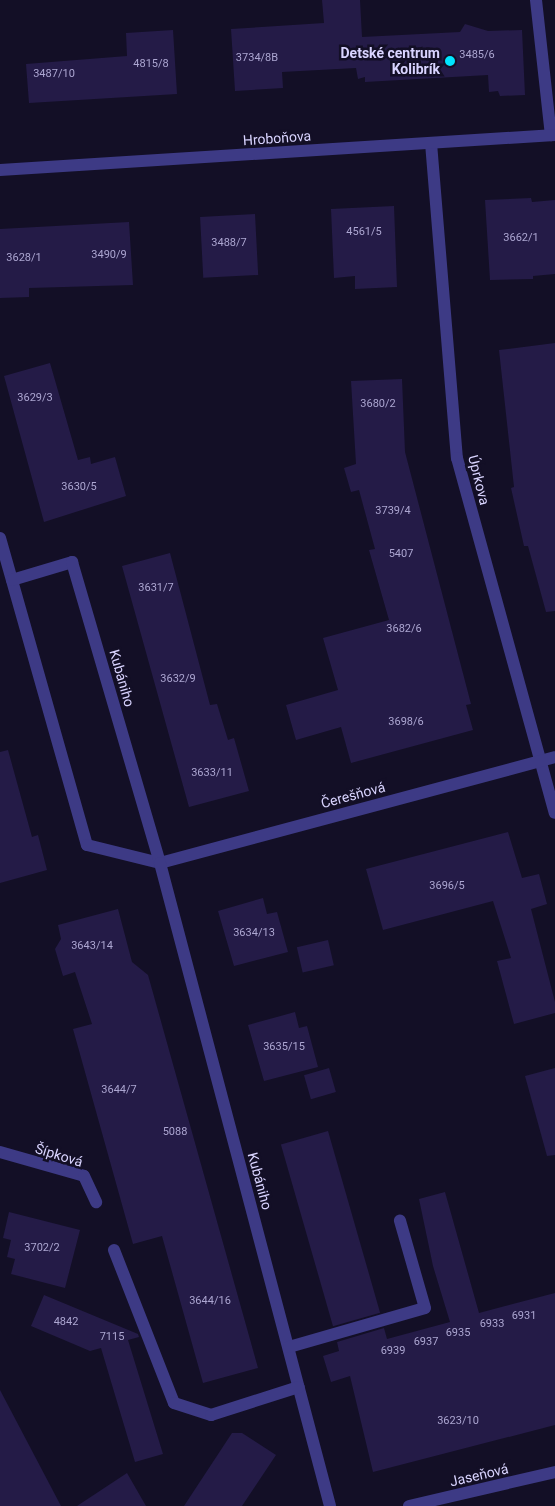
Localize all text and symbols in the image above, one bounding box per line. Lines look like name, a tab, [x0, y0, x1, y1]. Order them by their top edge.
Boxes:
place label: Detské centrum Kolibrík	[340, 45, 440, 78]
house number: 3485/6	[459, 48, 495, 62]
house number: 3734/8B	[236, 51, 278, 65]
marker: Detské centrum Kolibrík	[444, 55, 456, 67]
house number: 4815/8	[133, 57, 169, 71]
house number: 3487/10	[33, 67, 75, 81]
street label: Hroboňova	[242, 127, 312, 149]
house number: 4561/5	[346, 225, 382, 239]
house number: 3662/1	[503, 231, 539, 245]
house number: 3488/7	[211, 236, 247, 250]
house number: 3490/9	[91, 248, 127, 262]
house number: 3628/1	[6, 251, 42, 265]
house number: 3629/3	[17, 391, 53, 405]
house number: 3680/2	[360, 397, 396, 411]
street label: Úprkova	[465, 453, 493, 507]
house number: 3630/5	[61, 480, 97, 494]
house number: 3739/4	[375, 504, 411, 518]
house number: 5407	[389, 547, 413, 561]
house number: 3631/7	[138, 581, 174, 595]
house number: 3682/6	[386, 622, 422, 636]
street label: Kubániho	[106, 647, 138, 709]
house number: 3632/9	[160, 672, 196, 686]
house number: 3698/6	[388, 715, 424, 729]
house number: 3633/11	[191, 766, 233, 780]
street label: Čerešňová	[319, 778, 387, 812]
house number: 3696/5	[429, 879, 465, 893]
house number: 3634/13	[233, 926, 275, 940]
house number: 3643/14	[71, 939, 113, 953]
house number: 3635/15	[263, 1040, 305, 1054]
house number: 3644/7	[101, 1083, 137, 1097]
house number: 5088	[163, 1125, 187, 1139]
street label: Šípková	[33, 1140, 85, 1170]
street label: Kubániho	[244, 1150, 276, 1212]
house number: 3702/2	[24, 1241, 60, 1255]
house number: 3644/16	[189, 1294, 231, 1308]
house number: 6931	[512, 1309, 536, 1323]
house number: 4842	[54, 1315, 78, 1329]
house number: 6933	[480, 1317, 504, 1331]
house number: 6935	[446, 1326, 470, 1340]
house number: 7115	[100, 1330, 124, 1344]
house number: 6937	[414, 1335, 438, 1349]
house number: 6939	[381, 1344, 405, 1358]
house number: 3623/10	[437, 1414, 479, 1428]
street label: Jaseňová	[448, 1460, 510, 1490]

